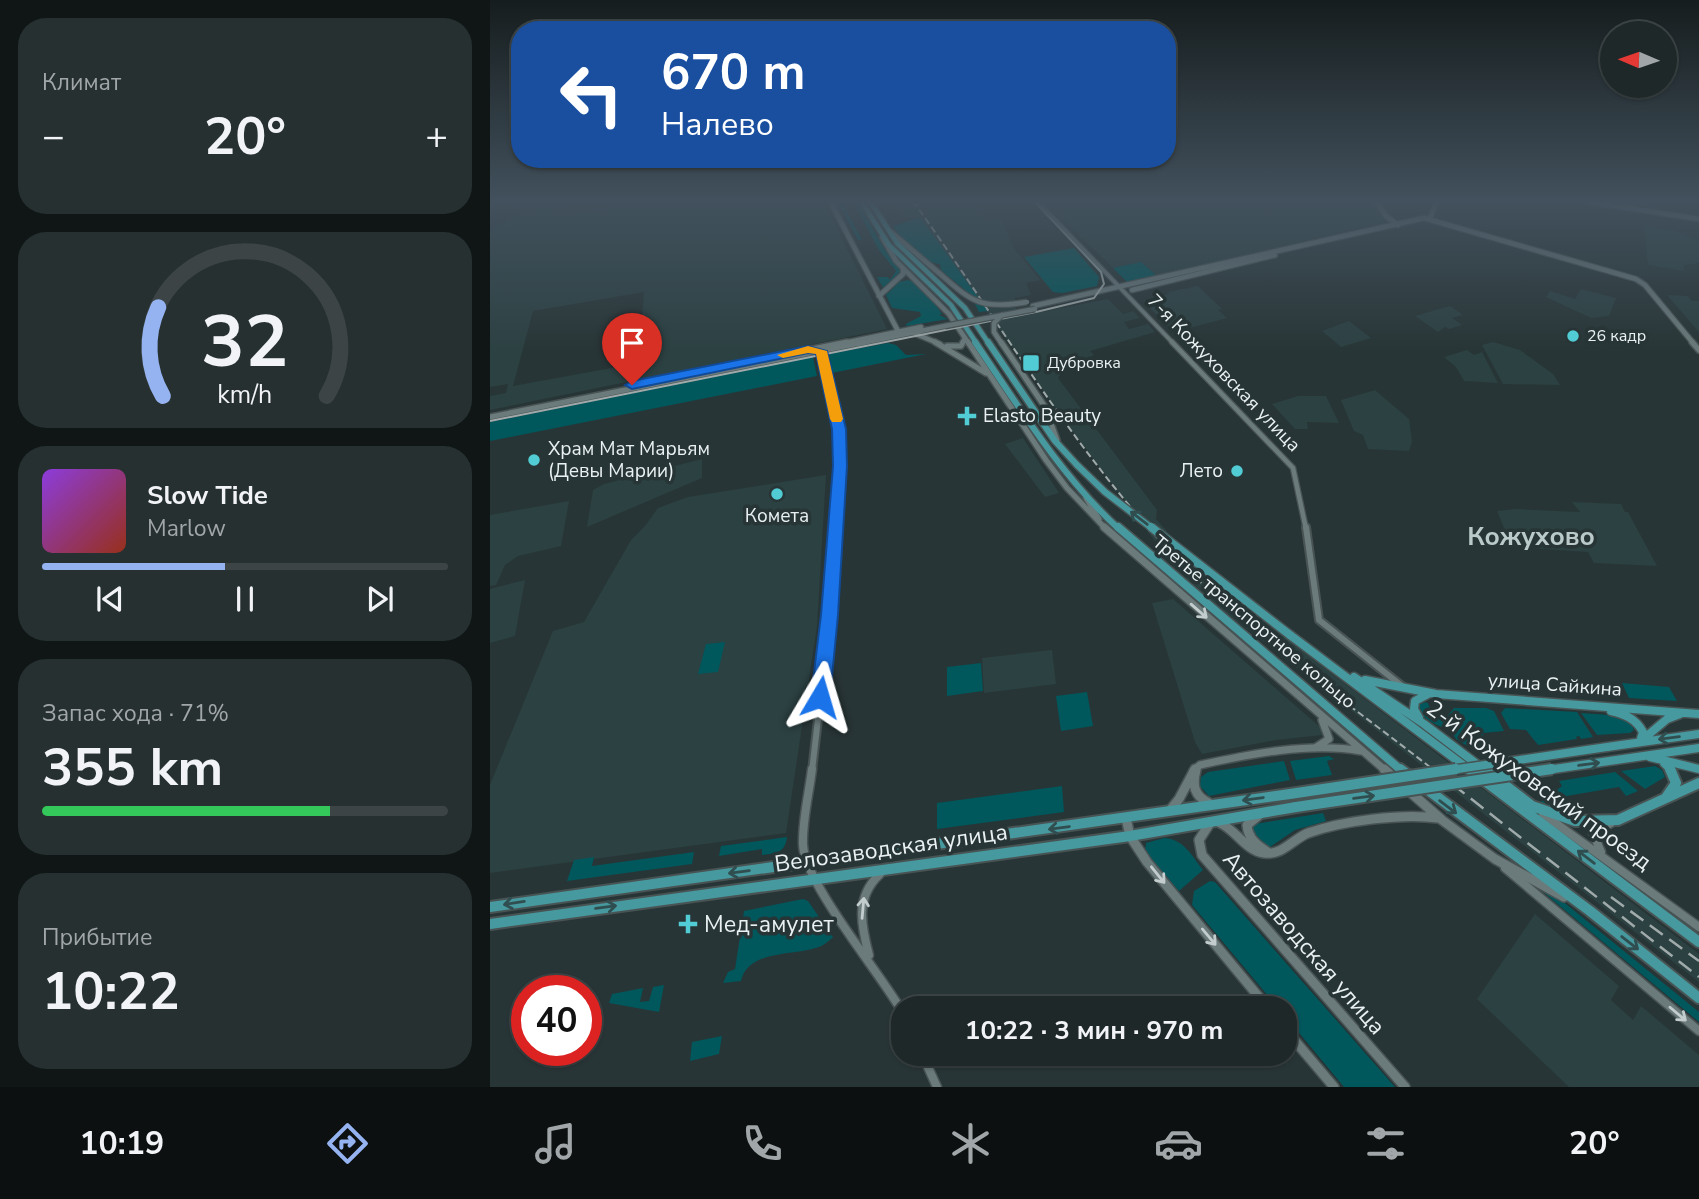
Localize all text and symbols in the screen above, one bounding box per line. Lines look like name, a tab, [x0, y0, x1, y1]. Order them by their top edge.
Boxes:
north arrow	[1600, 21, 1676, 98]
map controls	[1600, 21, 1677, 98]
text: 670 m	[661, 39, 805, 106]
icon: left	[546, 49, 637, 140]
text: Климат	[42, 67, 121, 98]
text: 20°	[204, 101, 286, 172]
text: Налево	[661, 103, 774, 146]
text: −	[42, 111, 65, 162]
text: +	[425, 111, 448, 162]
street label: 7-я Кожуховская улица	[1141, 288, 1307, 458]
text: 32	[201, 292, 289, 392]
pin	[602, 313, 662, 385]
icon: arrive	[613, 324, 651, 362]
place label: 26 кадр	[1587, 325, 1646, 347]
marker: 26 кадр	[1565, 328, 1581, 344]
place label: Дубровка	[1047, 352, 1121, 374]
marker: Дубровка	[1021, 353, 1041, 373]
text: km/h	[217, 377, 273, 411]
place label: Elasto Beauty	[983, 403, 1101, 429]
marker: Elasto Beauty	[957, 406, 977, 426]
place label: Храм Мат Марьям (Девы Марии)	[548, 436, 710, 484]
marker: Храм Мат Марьям (Девы Марии)	[526, 452, 542, 468]
place label: Лето	[1179, 458, 1223, 484]
marker: Лето	[1229, 463, 1245, 479]
text: Slow Tide	[147, 478, 268, 513]
marker: Комета	[769, 486, 785, 502]
place label: Комета	[745, 503, 809, 529]
one-way arrow	[1130, 511, 1149, 526]
text: Marlow	[147, 513, 226, 544]
district label: Кожухово	[1467, 519, 1595, 554]
street label: Третье транспортное кольцо	[1147, 529, 1361, 715]
icon: previous	[91, 580, 129, 618]
icon: pause	[226, 580, 264, 618]
icon: next	[361, 580, 399, 618]
one-way arrow	[1190, 603, 1208, 619]
position arrow	[783, 660, 857, 734]
street label: улица Сайкина	[1487, 667, 1623, 703]
street label: 2-й Кожуховский проезд	[1420, 693, 1658, 877]
text: Запас хода · 71%	[42, 698, 229, 729]
text: 355 km	[42, 732, 223, 803]
one-way arrow	[1659, 732, 1681, 745]
one-way arrow	[1577, 757, 1600, 770]
one-way arrow	[1352, 790, 1375, 803]
one-way arrow	[1242, 793, 1265, 806]
one-way arrow	[1438, 800, 1457, 814]
street label: Велозаводская улица	[772, 816, 1010, 880]
one-way arrow	[1048, 822, 1071, 835]
street label: Автозаводская улица	[1216, 845, 1392, 1041]
one-way arrow	[1577, 850, 1596, 864]
one-way arrow	[728, 865, 751, 878]
one-way arrow	[1150, 865, 1165, 883]
one-way arrow	[503, 897, 526, 910]
one-way arrow	[856, 897, 869, 920]
one-way arrow	[594, 900, 617, 913]
place label: Мед-амулет	[704, 909, 834, 940]
marker: Мед-амулет	[678, 914, 698, 934]
text: Прибытие	[42, 922, 152, 953]
one-way arrow	[1200, 928, 1216, 946]
one-way arrow	[1621, 936, 1639, 951]
text: 10:22	[42, 956, 180, 1027]
speed limit sign: 40	[511, 975, 602, 1066]
one-way arrow	[1669, 1006, 1687, 1021]
text: 10:22 · 3 мин · 970 m	[965, 1013, 1223, 1048]
icon: directions	[323, 1119, 372, 1168]
icon: music	[531, 1119, 580, 1168]
icon: phone	[738, 1119, 787, 1168]
icon: climate	[946, 1119, 995, 1168]
icon: car	[1154, 1119, 1203, 1168]
icon: filters	[1361, 1119, 1410, 1168]
text: 10:19	[79, 1122, 164, 1165]
text: 20°	[1569, 1122, 1620, 1165]

